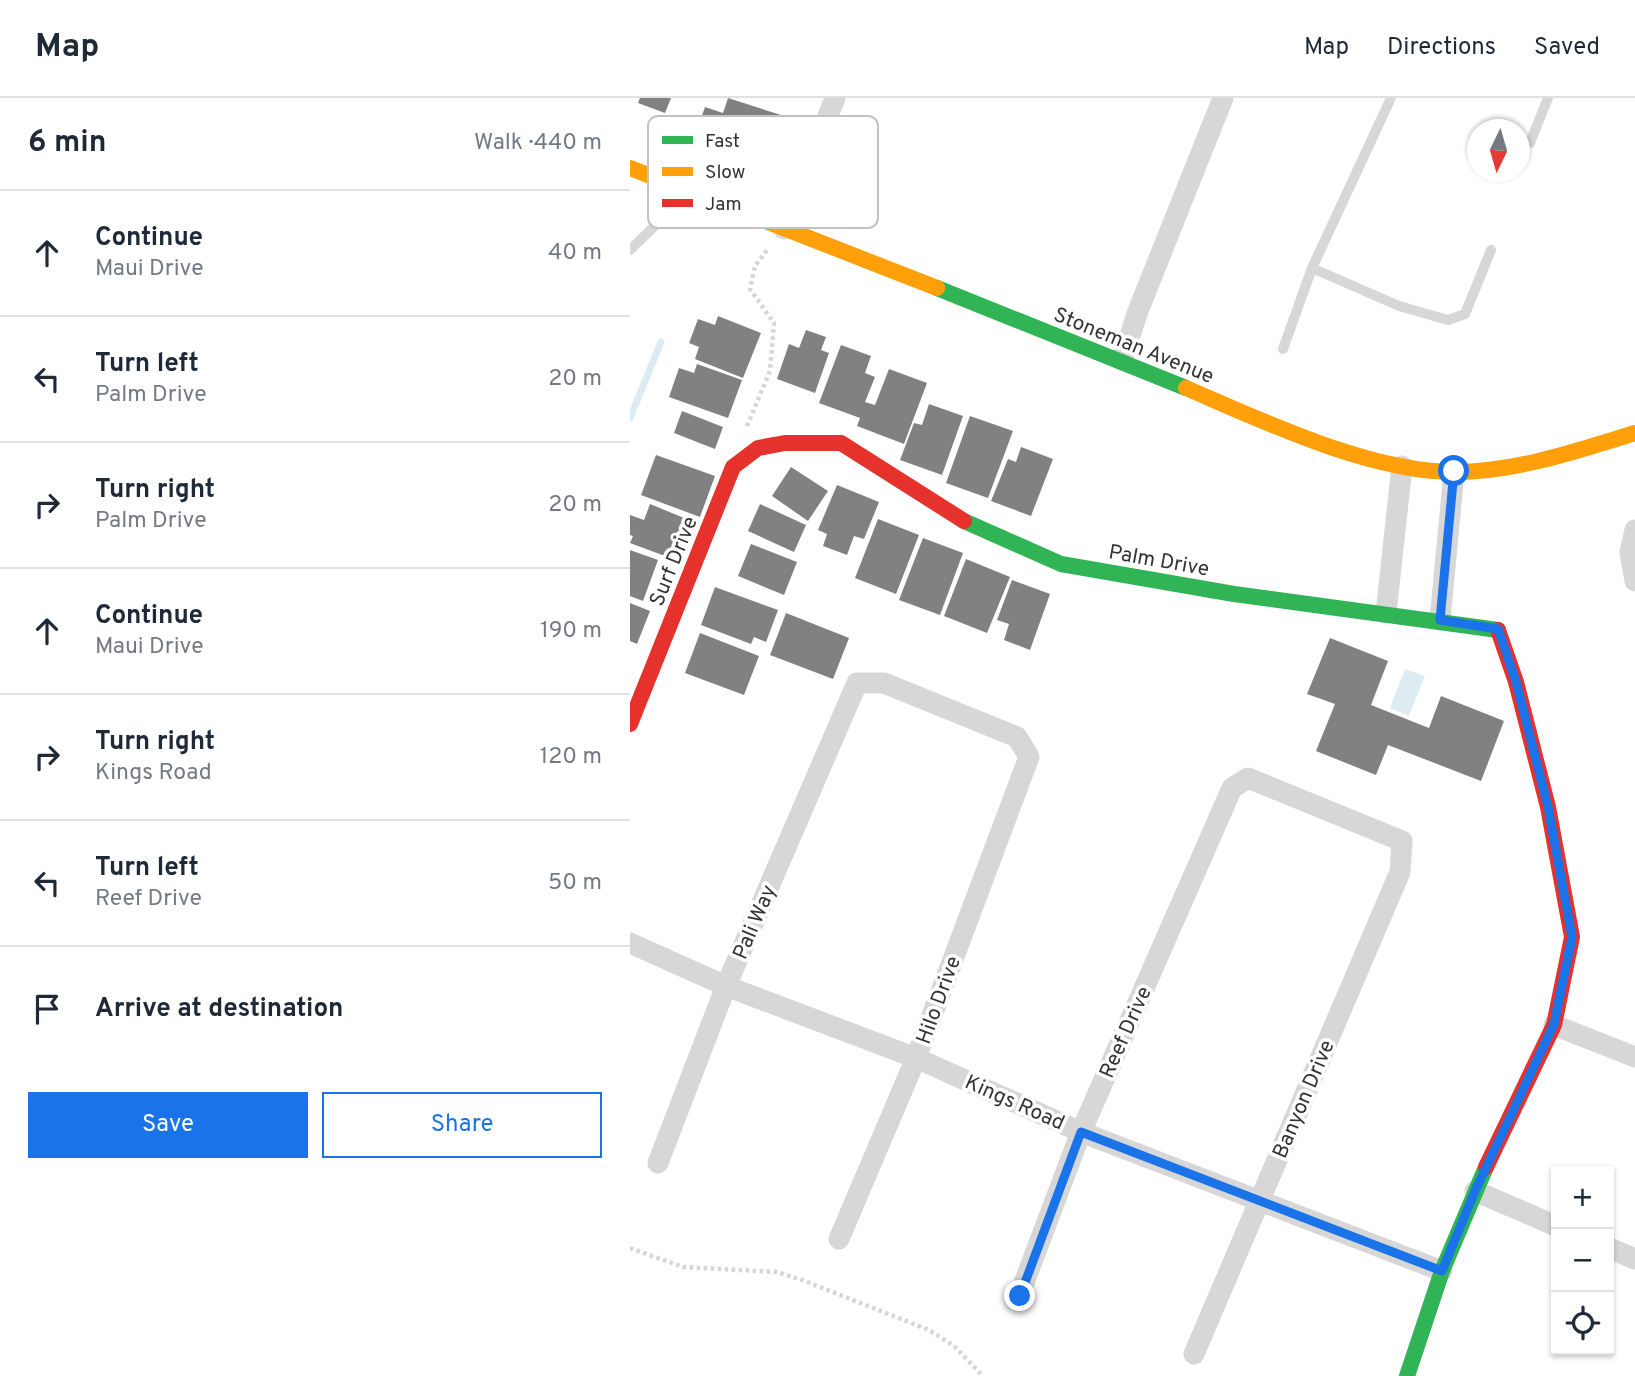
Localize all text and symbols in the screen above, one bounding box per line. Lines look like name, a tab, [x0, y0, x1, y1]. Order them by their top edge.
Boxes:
text: Map	[35, 27, 99, 69]
text: Map	[1304, 33, 1349, 63]
text: Directions	[1387, 33, 1496, 63]
text: Saved	[1534, 33, 1600, 63]
legend	[648, 116, 878, 228]
north arrow	[1467, 119, 1530, 182]
text: 6 min	[28, 125, 106, 162]
text: Walk · 440 m	[474, 129, 602, 158]
text: Fast	[705, 130, 740, 154]
text: Slow	[705, 161, 745, 185]
text: Jam	[705, 193, 742, 217]
text: Continue	[95, 222, 203, 255]
icon: ahead	[28, 234, 66, 272]
text: 40 m	[548, 239, 602, 268]
text: Maui Drive	[95, 255, 204, 284]
street label: Stoneman Avenue	[1049, 302, 1218, 391]
text: Turn left	[95, 348, 199, 381]
icon: left	[28, 360, 66, 398]
text: 20 m	[548, 365, 602, 394]
text: Palm Drive	[95, 381, 207, 410]
route start	[1438, 455, 1469, 486]
text: Turn right	[95, 474, 215, 507]
icon: right	[28, 486, 66, 524]
text: 20 m	[548, 491, 602, 520]
text: Palm Drive	[95, 507, 207, 536]
street label: Surf Drive	[644, 513, 705, 610]
street label: Palm Drive	[1106, 539, 1211, 584]
text: Continue	[95, 600, 203, 633]
icon: ahead	[28, 612, 66, 650]
text: 190 m	[540, 617, 602, 646]
text: Maui Drive	[95, 633, 204, 662]
text: Turn right	[95, 726, 215, 759]
icon: right	[28, 738, 66, 776]
text: 120 m	[540, 743, 602, 772]
text: Kings Road	[95, 759, 212, 788]
text: Turn left	[95, 852, 199, 885]
icon: left	[28, 864, 66, 902]
text: 50 m	[548, 869, 602, 898]
street label: Pali Way	[728, 881, 783, 964]
text: Reef Drive	[95, 885, 202, 914]
street label: Hilo Drive	[911, 953, 968, 1048]
street label: Reef Drive	[1094, 983, 1159, 1083]
icon: arrive	[28, 990, 66, 1028]
text: Arrive at destination	[95, 993, 343, 1026]
street label: Banyon Drive	[1267, 1036, 1341, 1163]
street label: Kings Road	[960, 1069, 1069, 1137]
button: Save	[28, 1092, 308, 1158]
button: Share	[322, 1092, 602, 1158]
map controls	[1551, 1166, 1614, 1355]
button: +	[1551, 1166, 1614, 1229]
button: −	[1551, 1229, 1614, 1292]
route end	[1004, 1280, 1035, 1311]
button: locate	[1551, 1292, 1614, 1355]

